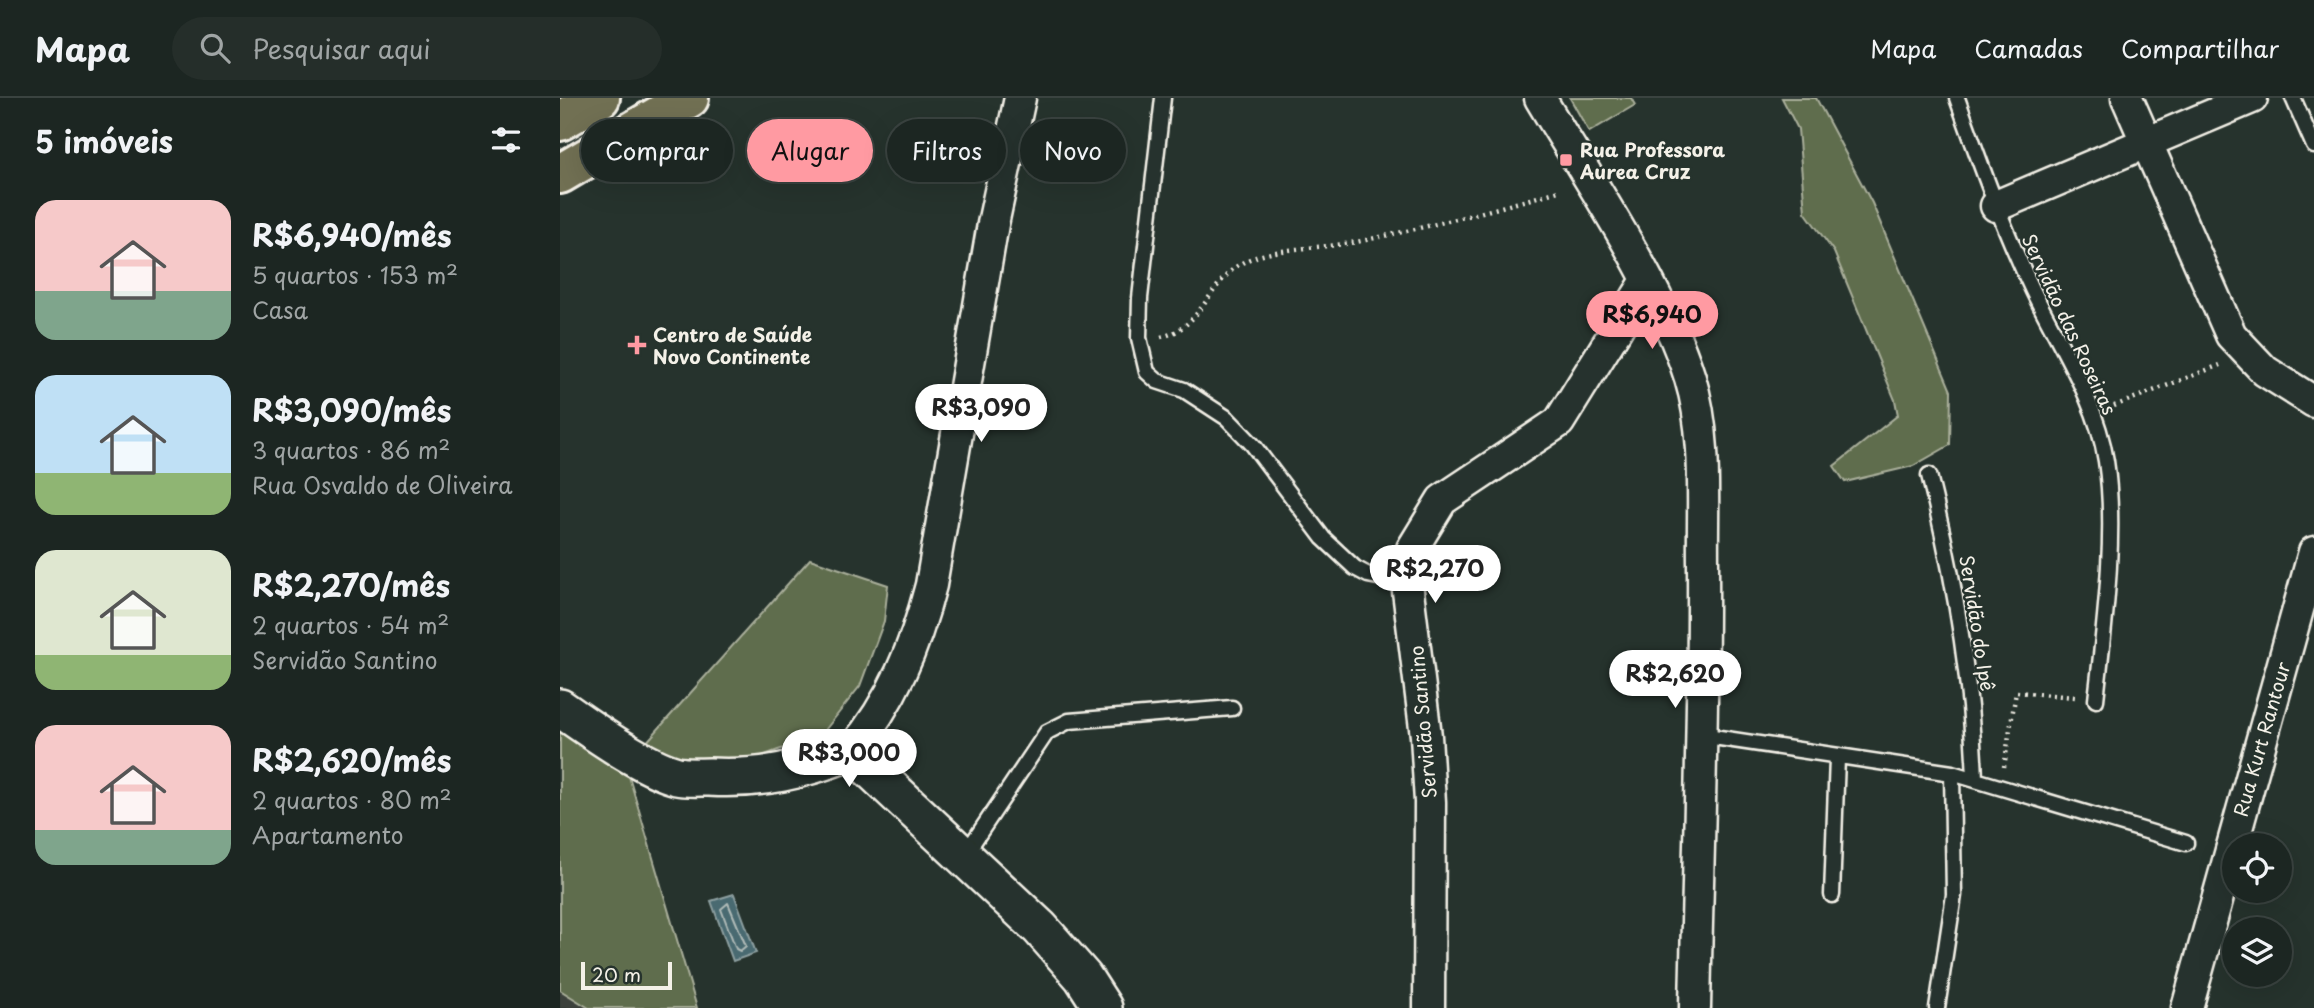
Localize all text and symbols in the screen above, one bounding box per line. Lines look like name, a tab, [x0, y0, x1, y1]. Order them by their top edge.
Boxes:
search box	[172, 17, 662, 80]
text: Mapa	[35, 23, 130, 73]
icon: search	[196, 29, 234, 67]
text: Pesquisar aqui	[252, 29, 431, 68]
text: Mapa	[1870, 30, 1936, 66]
text: Camadas	[1974, 30, 2083, 66]
text: Compartilhar	[2121, 30, 2279, 66]
text: 5 imóveis	[35, 118, 173, 163]
chip: Comprar	[581, 119, 733, 182]
chip: Alugar	[747, 119, 873, 182]
chip: Filtros	[887, 119, 1006, 182]
chip: Novo	[1020, 119, 1126, 182]
icon: filters	[487, 121, 525, 159]
place label: Rua Professora Aurea Cruz	[1579, 135, 1725, 185]
marker: Rua Professora Aurea Cruz	[1558, 152, 1574, 168]
text: R$6,940/mês	[252, 212, 452, 257]
icon: home	[91, 228, 175, 312]
street label: Servidão das Roseiras	[2016, 229, 2124, 419]
text: 5 quartos · 153 m²	[252, 257, 458, 292]
text: Casa	[252, 292, 308, 327]
pin: R$6,940	[1587, 292, 1717, 351]
text: R$6,940	[1602, 296, 1702, 331]
place label: Centro de Saúde Novo Continente	[653, 320, 812, 370]
marker: Centro de Saúde Novo Continente	[627, 335, 647, 355]
pin: R$3,090	[916, 384, 1046, 444]
text: R$3,090/mês	[252, 387, 451, 432]
text: R$3,090	[931, 389, 1031, 424]
icon: home	[91, 403, 175, 487]
text: 3 quartos · 86 m²	[252, 432, 450, 467]
text: Rua Osvaldo de Oliveira	[252, 467, 512, 502]
pin: R$2,270	[1370, 546, 1500, 605]
text: R$2,270	[1386, 550, 1484, 585]
street label: Servidão do Ipê	[1953, 553, 2003, 693]
text: R$2,270/mês	[252, 562, 450, 607]
icon: home	[91, 578, 175, 662]
text: 2 quartos · 54 m²	[252, 607, 449, 642]
text: Servidão Santino	[252, 642, 438, 677]
street label: Servidão Santino	[1401, 644, 1443, 800]
pin: R$2,620	[1610, 650, 1740, 710]
text: R$2,620	[1625, 655, 1725, 690]
street label: Rua Kurt Rantour	[2226, 658, 2297, 820]
pin: R$3,000	[784, 730, 914, 789]
text: R$3,000	[798, 734, 900, 769]
text: R$2,620/mês	[252, 737, 451, 782]
icon: home	[91, 753, 175, 837]
text: 2 quartos · 80 m²	[252, 782, 452, 817]
text: Apartamento	[252, 817, 404, 852]
map controls	[2222, 833, 2292, 987]
button: locate	[2222, 833, 2292, 903]
button: layers	[2222, 917, 2292, 987]
scale bar	[581, 959, 672, 991]
text: 20 m	[592, 960, 641, 988]

